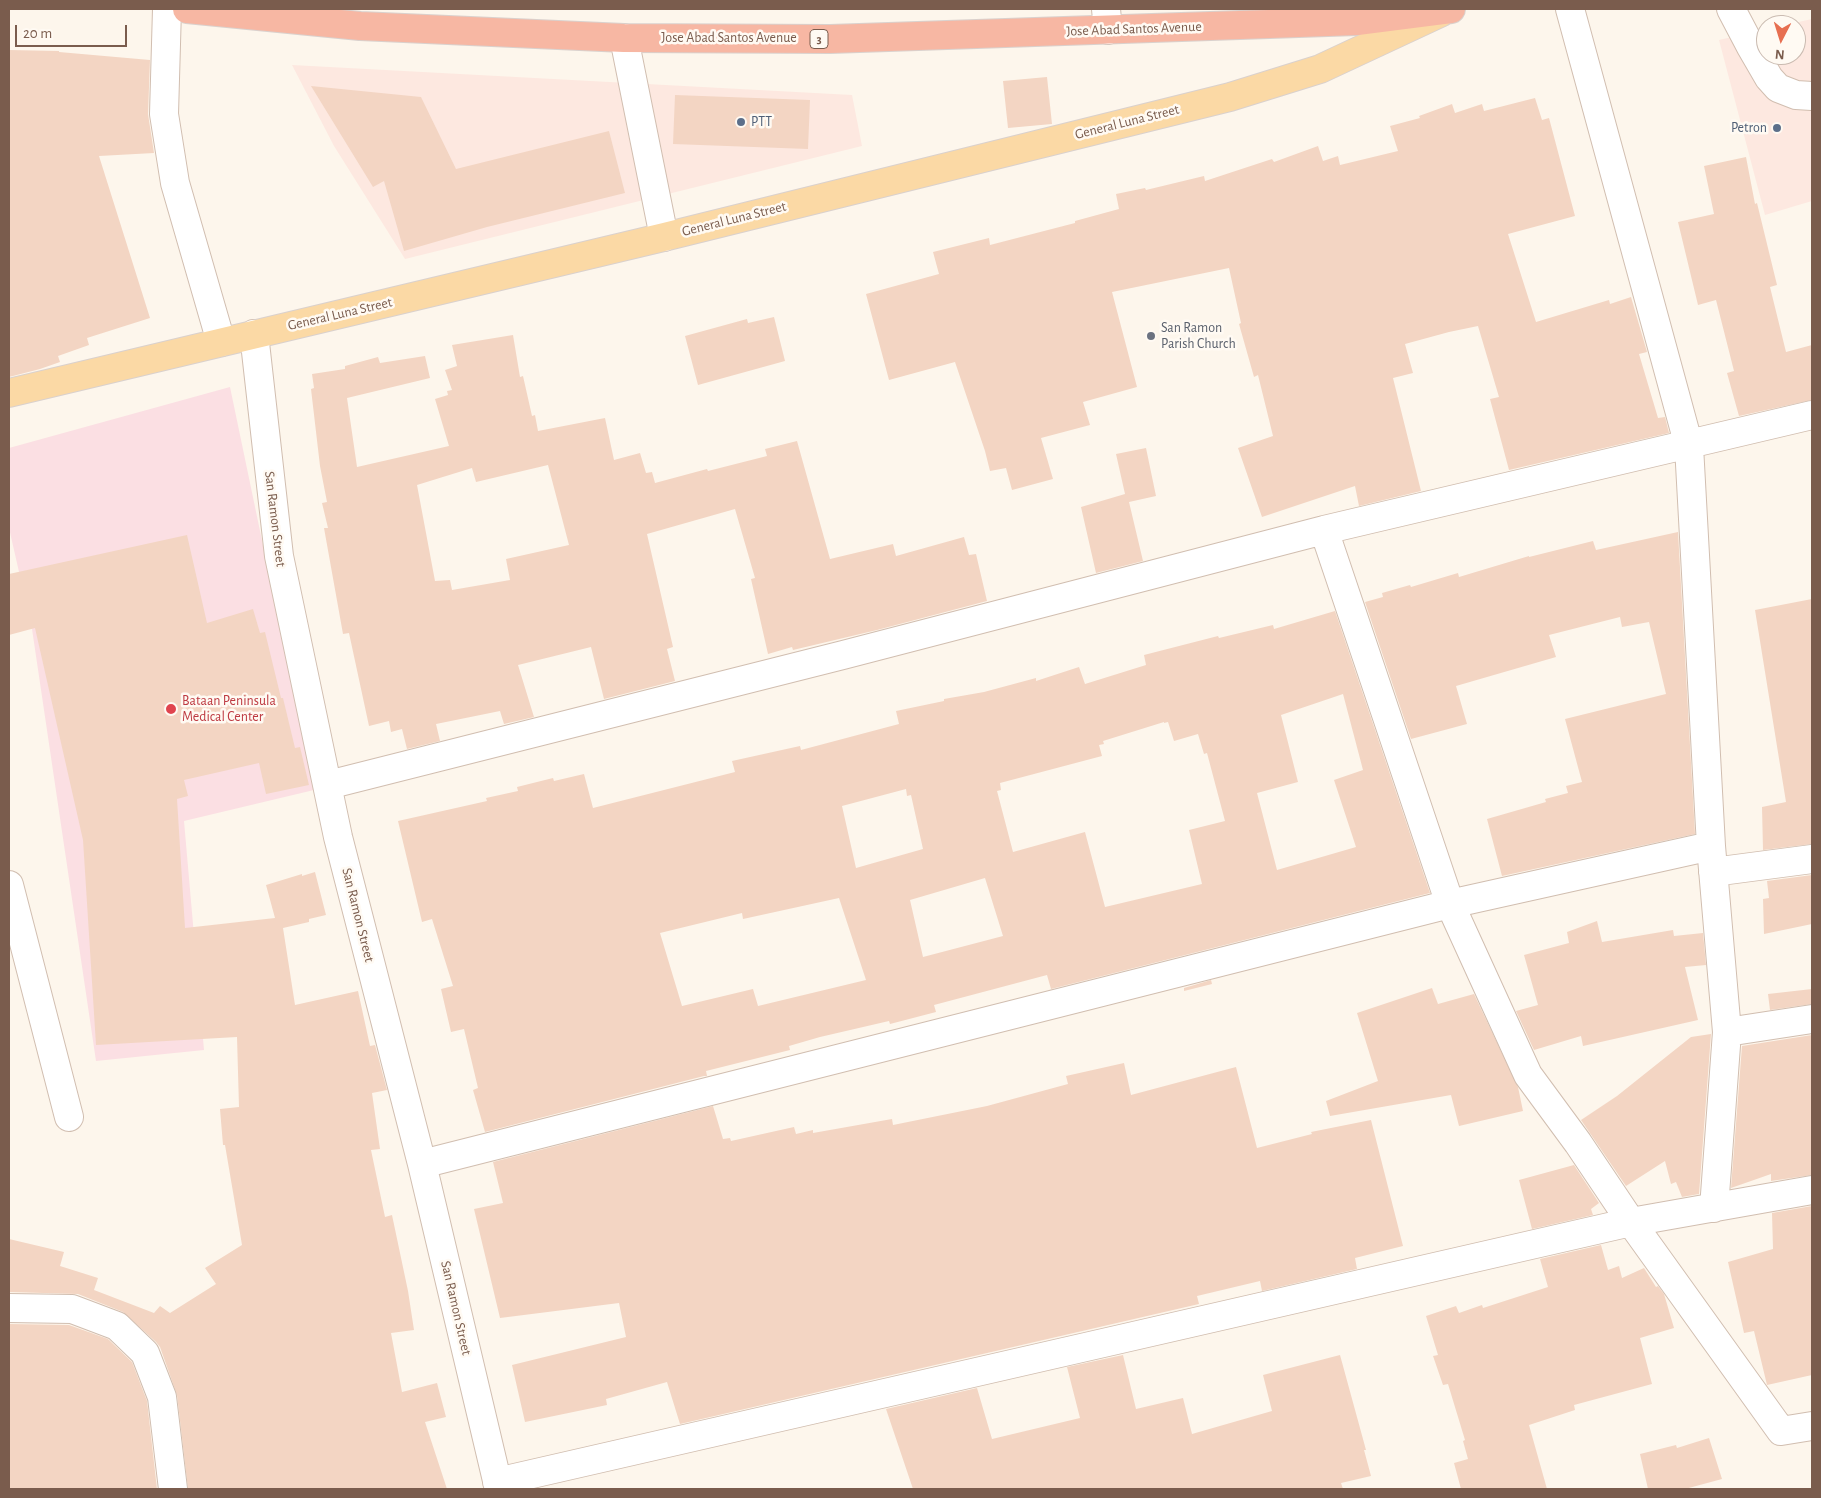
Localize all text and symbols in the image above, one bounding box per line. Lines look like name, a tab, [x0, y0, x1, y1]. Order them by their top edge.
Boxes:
scale bar	[18, 15, 130, 47]
north arrow	[1756, 15, 1806, 65]
street label: Jose Abad Santos Avenue	[1066, 18, 1202, 40]
text: 20 m	[23, 26, 52, 41]
street label: Jose Abad Santos Avenue	[661, 30, 797, 46]
road number: 3	[810, 30, 828, 48]
text: N	[1774, 47, 1785, 61]
street label: General Luna Street	[1073, 101, 1181, 143]
place label: PTT	[751, 114, 772, 130]
marker: PTT	[735, 116, 747, 128]
place label: Petron	[1731, 120, 1767, 136]
marker: Petron	[1771, 122, 1783, 134]
street label: General Luna Street	[680, 198, 788, 240]
street label: General Luna Street	[286, 294, 394, 334]
place label: San Ramon Parish Church	[1161, 320, 1236, 352]
marker: San Ramon Parish Church	[1145, 330, 1157, 342]
street label: San Ramon Street	[261, 470, 289, 568]
place label: Bataan Peninsula Medical Center	[182, 693, 276, 726]
marker: Bataan Peninsula Medical Center	[164, 702, 178, 716]
street label: San Ramon Street	[338, 866, 378, 964]
street label: San Ramon Street	[437, 1259, 475, 1357]

